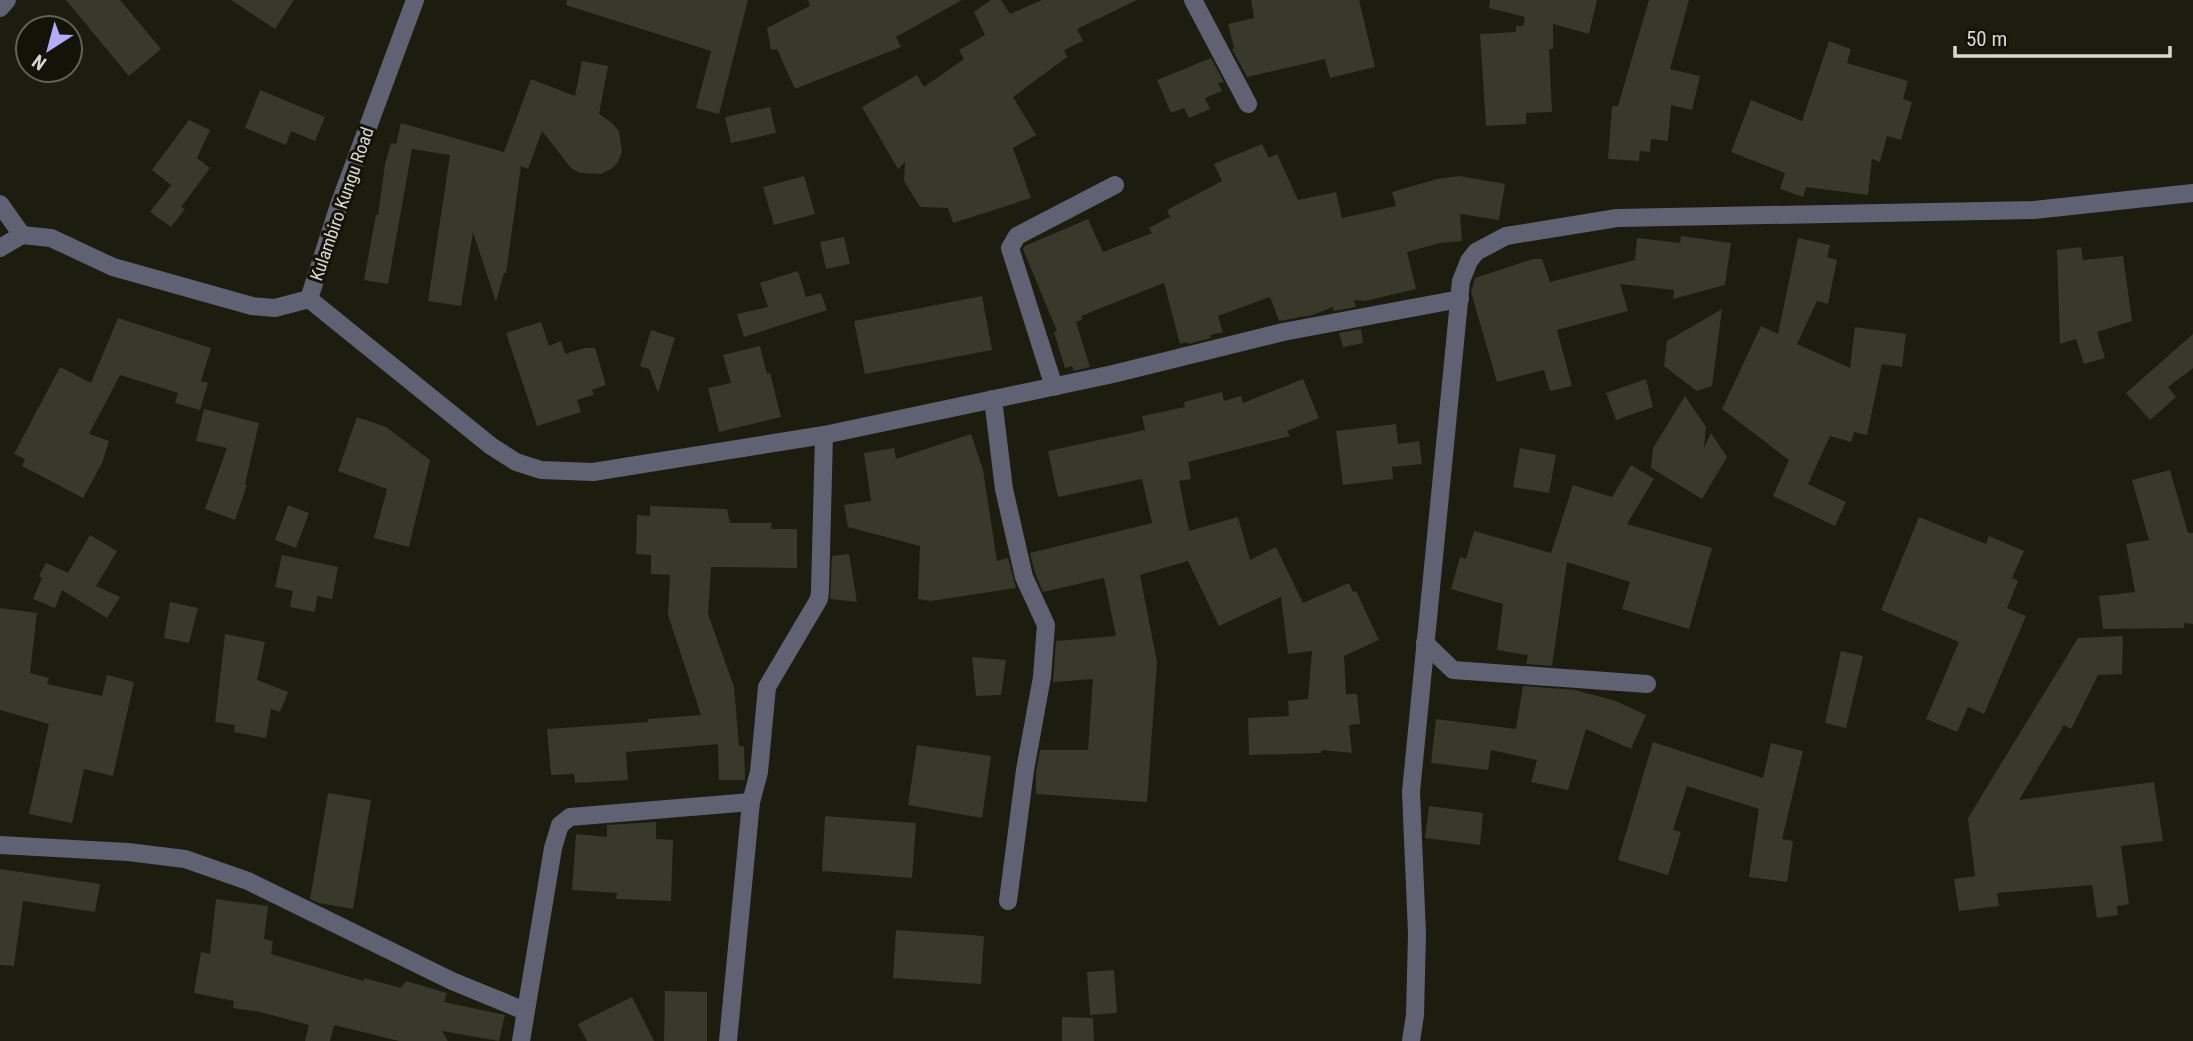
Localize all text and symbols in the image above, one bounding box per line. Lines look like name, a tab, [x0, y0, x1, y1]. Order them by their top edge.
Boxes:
north arrow	[14, 14, 84, 84]
scale bar	[1955, 14, 2170, 58]
text: 50 m	[1966, 27, 2007, 51]
text: N	[28, 50, 51, 75]
street label: Kulambiro Kungu Road	[305, 124, 378, 283]

